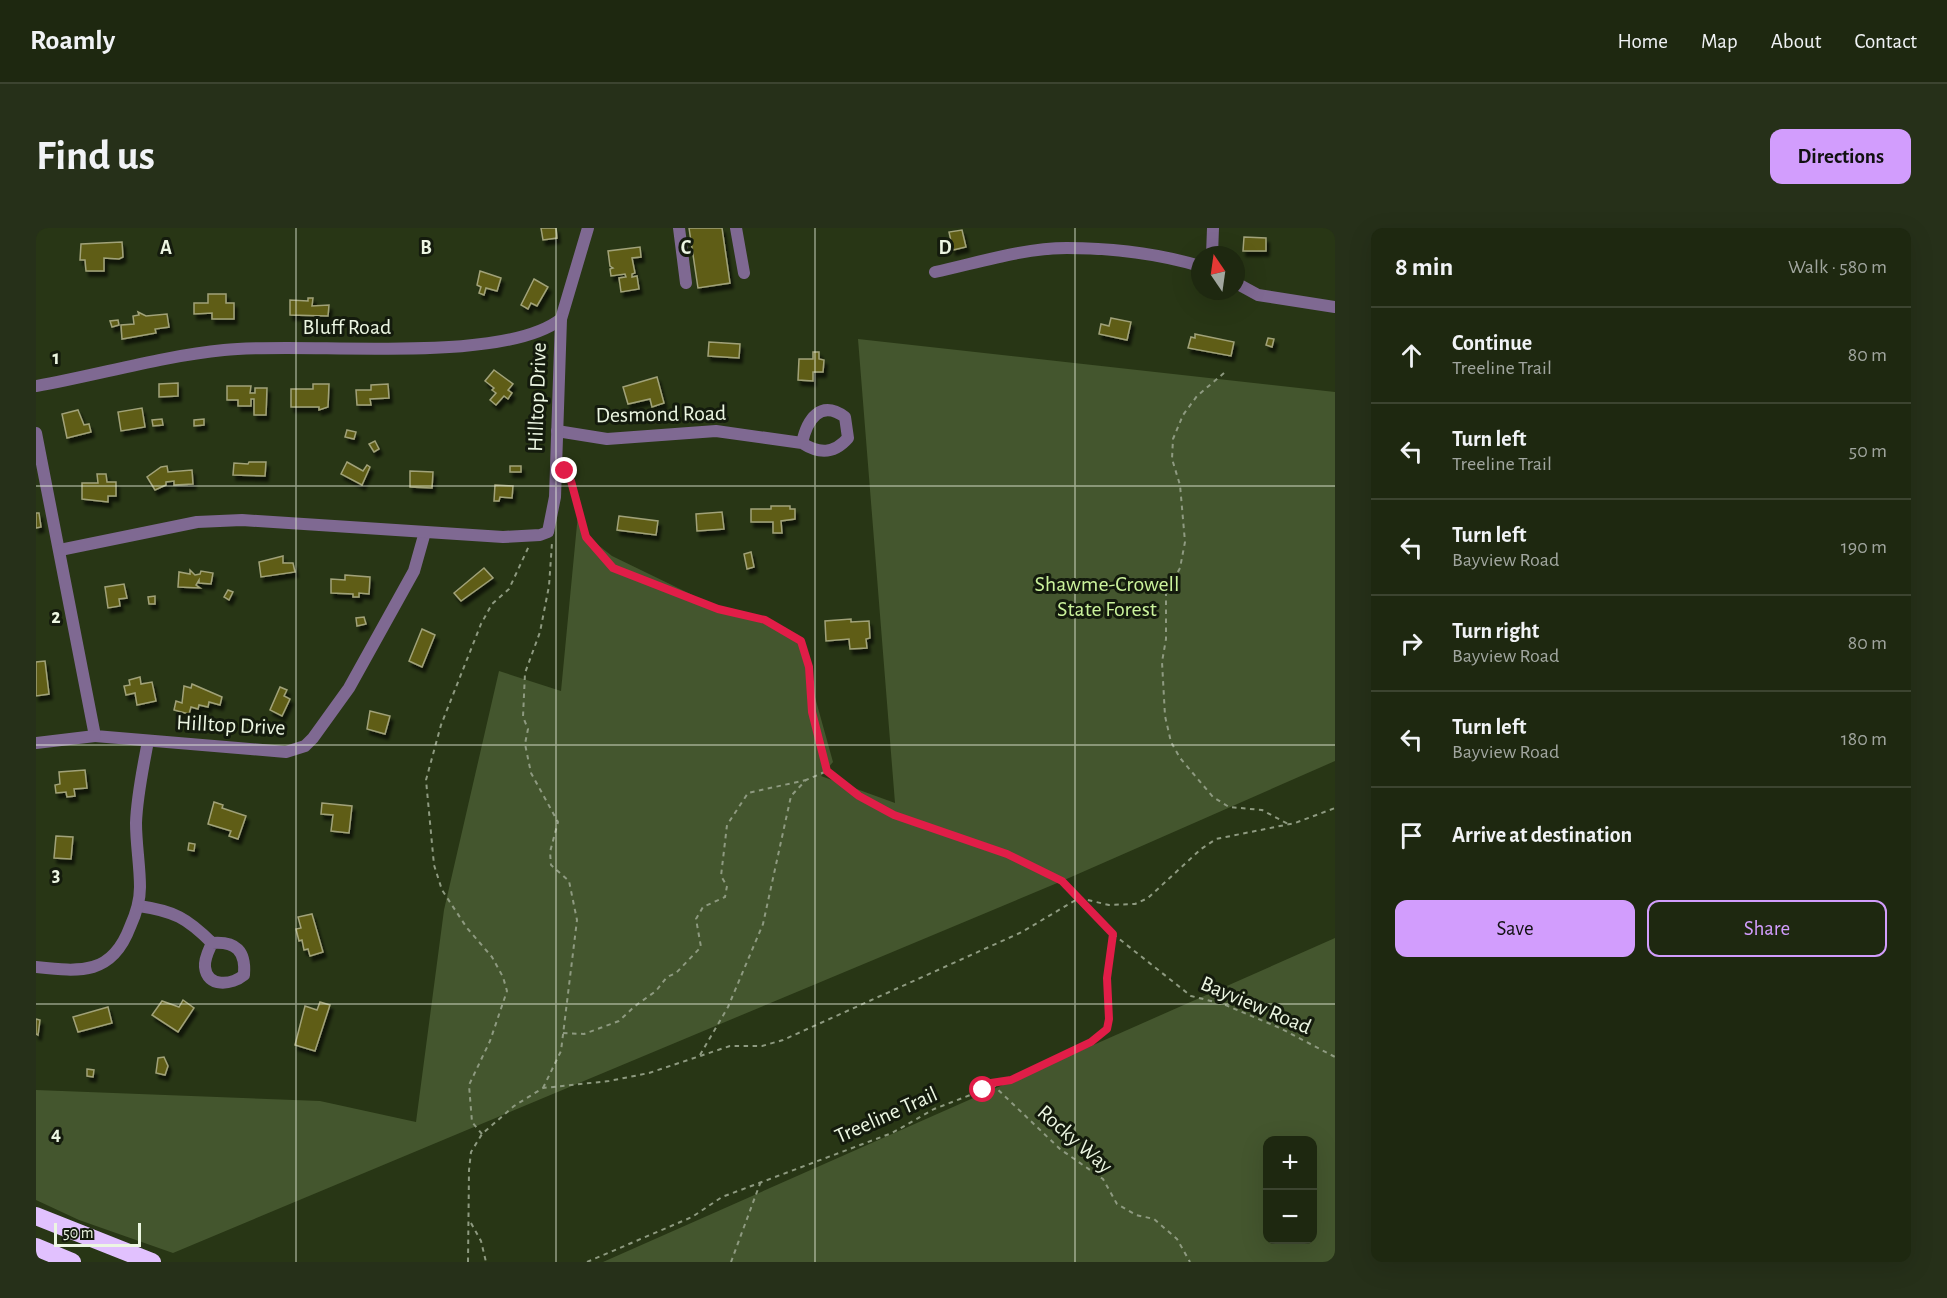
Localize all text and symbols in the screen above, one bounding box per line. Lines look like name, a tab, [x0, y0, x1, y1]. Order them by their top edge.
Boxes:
text: Roamly	[30, 27, 115, 55]
text: Home	[1617, 31, 1668, 52]
text: Map	[1701, 31, 1738, 52]
text: About	[1771, 31, 1821, 52]
text: Contact	[1854, 31, 1917, 52]
button: Directions	[1770, 129, 1911, 184]
text: Find us	[36, 135, 155, 177]
text: A	[160, 238, 172, 258]
text: B	[420, 238, 432, 258]
text: C	[681, 238, 692, 258]
text: D	[938, 238, 952, 258]
north arrow	[1191, 246, 1245, 300]
text: 8 min	[1395, 254, 1453, 280]
text: Walk · 580 m	[1788, 257, 1887, 277]
street label: Bluff Road	[303, 316, 391, 338]
text: Continue	[1452, 332, 1532, 354]
icon: ahead	[1395, 339, 1428, 372]
street label: Hilltop Drive	[524, 342, 550, 452]
text: 80 m	[1848, 345, 1887, 365]
text: 1	[52, 348, 60, 368]
text: Treeline Trail	[1452, 358, 1552, 378]
street label: Desmond Road	[595, 402, 727, 426]
text: Turn left	[1452, 428, 1526, 450]
icon: left	[1395, 435, 1428, 468]
text: 50 m	[1849, 441, 1887, 461]
text: Treeline Trail	[1452, 454, 1552, 474]
route end	[551, 457, 577, 483]
text: Turn left	[1452, 524, 1526, 546]
icon: left	[1395, 531, 1428, 564]
text: 190 m	[1841, 537, 1887, 557]
text: Bayview Road	[1452, 550, 1559, 570]
park label: Shawme-Crowell State Forest	[1035, 573, 1179, 620]
text: 2	[51, 607, 61, 627]
text: Turn right	[1452, 620, 1539, 642]
icon: right	[1395, 627, 1428, 660]
text: 80 m	[1848, 633, 1887, 653]
text: Bayview Road	[1452, 646, 1559, 666]
street label: Hilltop Drive	[176, 711, 286, 739]
text: Turn left	[1452, 716, 1526, 738]
icon: left	[1395, 723, 1428, 756]
text: 180 m	[1841, 729, 1887, 749]
text: Bayview Road	[1452, 742, 1559, 762]
icon: arrive	[1395, 819, 1428, 852]
text: Arrive at destination	[1452, 824, 1632, 846]
text: 3	[52, 865, 60, 885]
button: Save	[1395, 900, 1635, 957]
button: Share	[1647, 900, 1887, 957]
street label: Bayview Road	[1197, 972, 1315, 1038]
route start	[969, 1076, 995, 1102]
street label: Treeline Trail	[831, 1083, 941, 1147]
street label: Rocky Way	[1033, 1101, 1117, 1178]
text: 4	[51, 1124, 61, 1144]
map controls	[1263, 1136, 1317, 1244]
button: +	[1263, 1136, 1317, 1190]
button: −	[1263, 1190, 1317, 1244]
scale bar	[54, 1220, 141, 1248]
text: 50 m	[63, 1225, 94, 1241]

